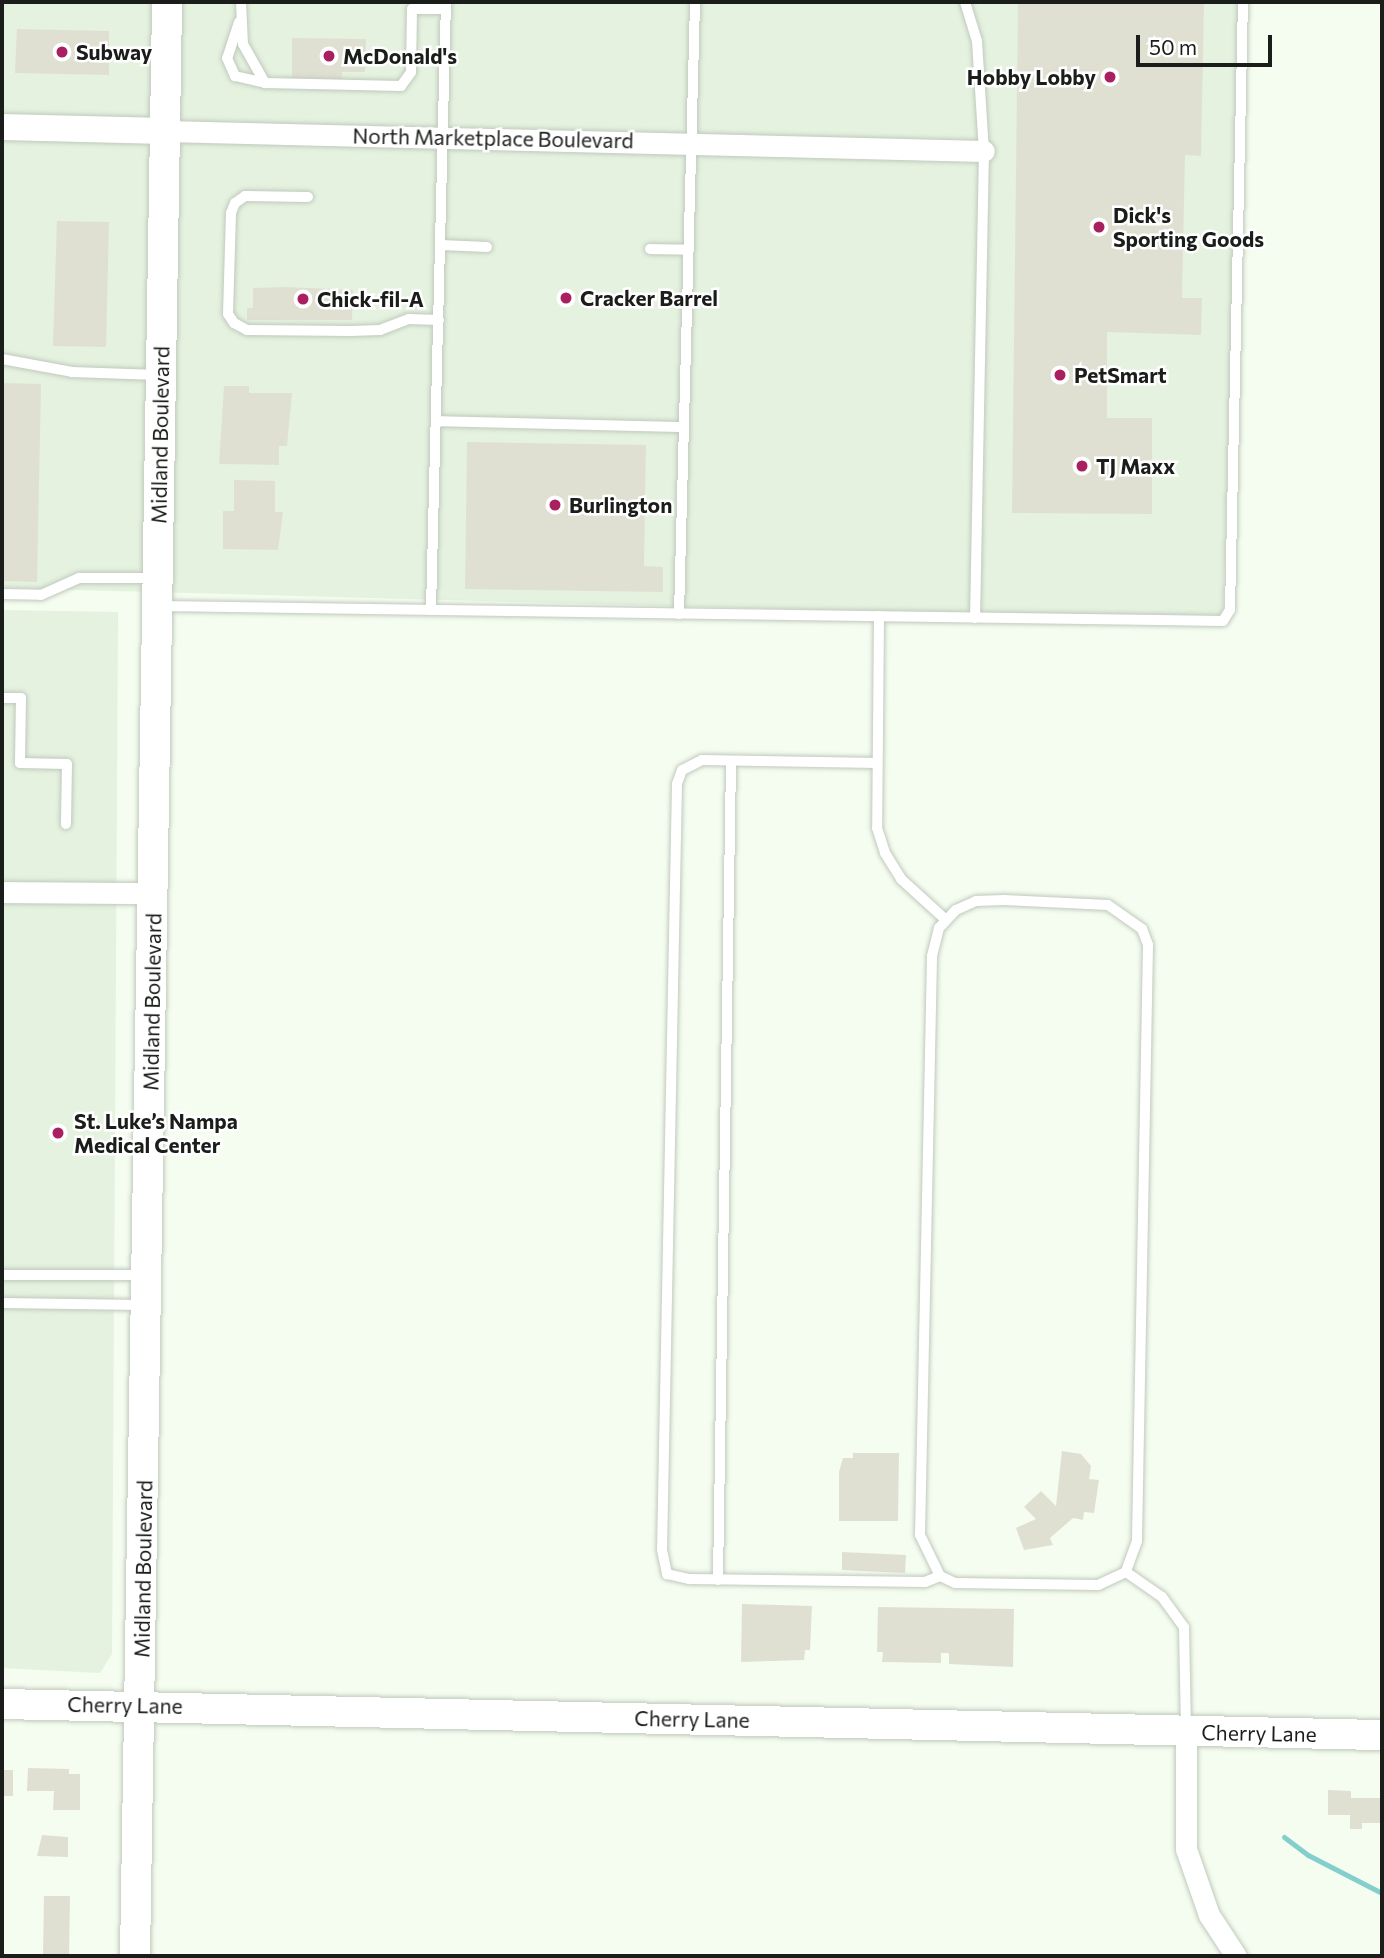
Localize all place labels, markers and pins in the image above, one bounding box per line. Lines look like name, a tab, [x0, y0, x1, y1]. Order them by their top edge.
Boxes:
place label: Subway	[76, 39, 152, 65]
place label: McDonald's	[343, 43, 457, 69]
marker: Subway	[54, 44, 70, 60]
marker: McDonald's	[321, 48, 337, 64]
place label: Hobby Lobby	[967, 64, 1096, 90]
marker: Hobby Lobby	[1102, 69, 1118, 85]
place label: Dick's Sporting Goods	[1113, 202, 1264, 252]
marker: Dick's Sporting Goods	[1091, 219, 1107, 235]
place label: Cracker Barrel	[580, 285, 718, 311]
place label: Chick-fil-A	[317, 286, 424, 312]
marker: Cracker Barrel	[558, 290, 574, 306]
marker: Chick-fil-A	[295, 291, 311, 307]
place label: PetSmart	[1074, 362, 1167, 388]
marker: PetSmart	[1052, 367, 1068, 383]
place label: TJ Maxx	[1096, 453, 1175, 479]
marker: TJ Maxx	[1074, 458, 1090, 474]
place label: Burlington	[569, 492, 672, 518]
marker: Burlington	[547, 497, 563, 513]
place label: St. Luke’s Nampa Medical Center	[74, 1108, 238, 1158]
marker: St. Luke’s Nampa Medical Center	[48, 1123, 68, 1143]

